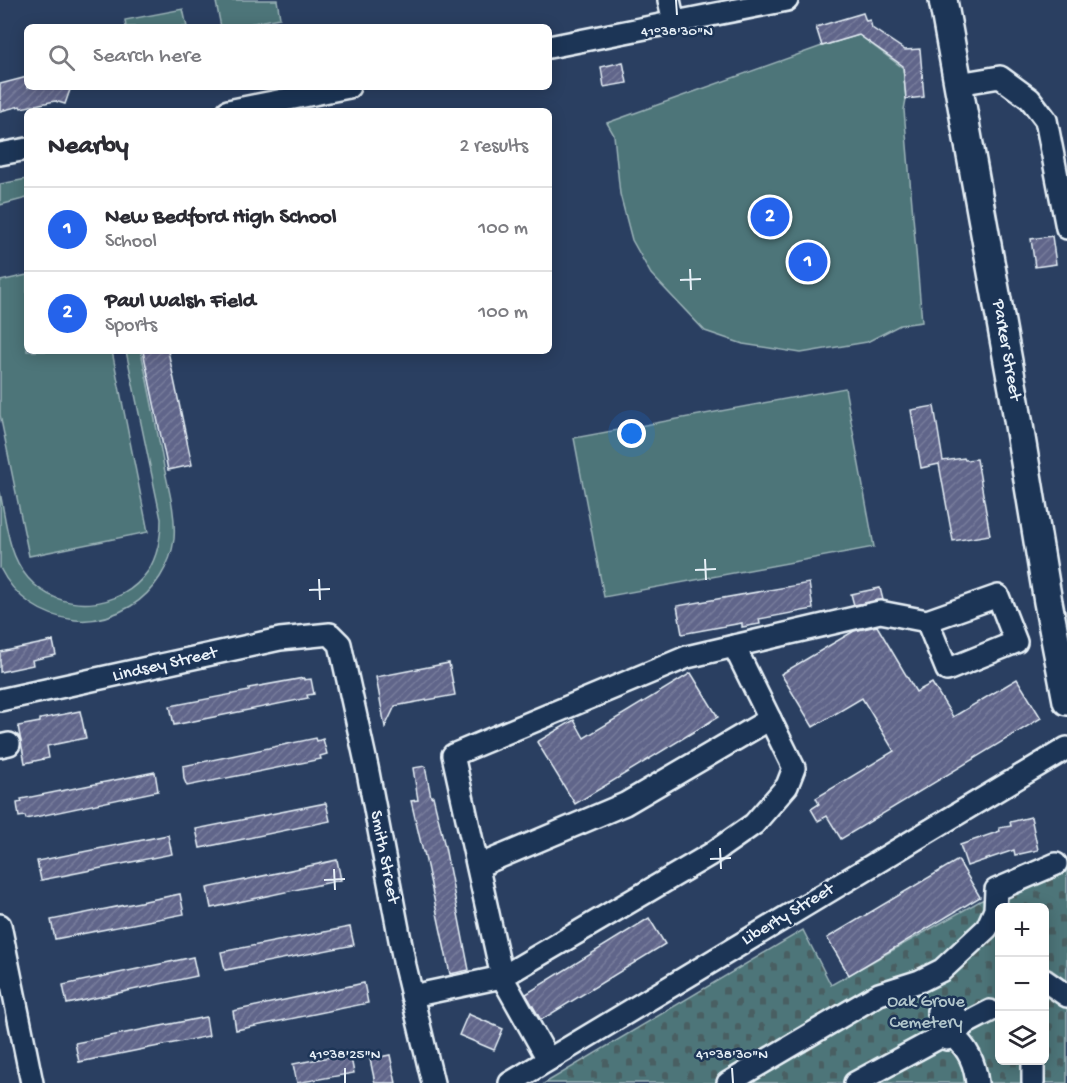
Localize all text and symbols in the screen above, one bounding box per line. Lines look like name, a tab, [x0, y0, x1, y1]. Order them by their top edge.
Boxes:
text: 41°38'30"N	[641, 23, 713, 41]
search box	[24, 24, 552, 90]
icon: search	[45, 41, 78, 74]
text: Search here	[93, 44, 201, 70]
text: Nearby	[48, 132, 129, 163]
text: 2 results	[459, 136, 528, 159]
pin: 2	[750, 194, 790, 240]
text: New Bedford High School	[105, 205, 337, 231]
text: 1	[63, 218, 72, 241]
text: 100 m	[478, 218, 528, 241]
text: School	[105, 231, 157, 254]
pin: 1	[788, 240, 828, 284]
text: Paul Walsh Field	[105, 289, 256, 315]
street label: Parker Street	[987, 297, 1026, 404]
text: 2	[63, 302, 72, 325]
text: 100 m	[478, 302, 528, 325]
text: Sports	[105, 315, 157, 338]
your location	[617, 419, 646, 448]
street label: Lindsey Street	[111, 642, 221, 687]
street label: Smith Street	[365, 809, 404, 907]
street label: Liberty Street	[738, 878, 839, 951]
map controls	[995, 903, 1049, 1065]
button: +	[995, 903, 1049, 957]
button: −	[995, 957, 1049, 1011]
park label: Oak Grove Cemetery	[887, 992, 965, 1034]
button: layers	[995, 1011, 1049, 1065]
text: 41°38'25"N	[310, 1046, 381, 1064]
text: 41°38'30"N	[696, 1046, 768, 1064]

